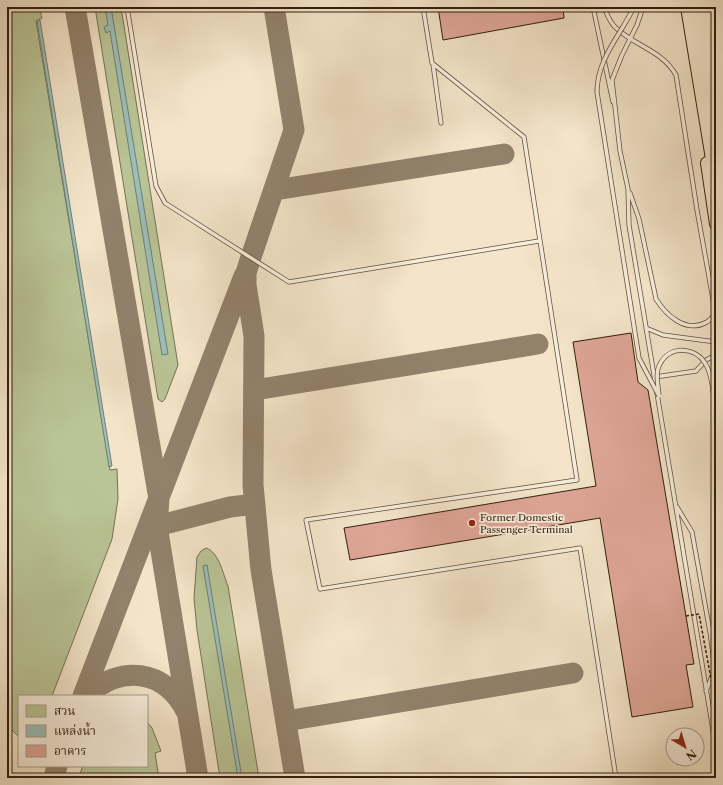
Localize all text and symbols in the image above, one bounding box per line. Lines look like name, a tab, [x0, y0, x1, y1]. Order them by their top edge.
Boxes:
place label: Former Domestic Passenger Terminal	[480, 511, 573, 536]
marker: Former Domestic Passenger Terminal	[467, 518, 477, 528]
legend	[18, 695, 148, 767]
text: สวน	[54, 703, 76, 718]
text: แหล่งน้ำ	[54, 722, 96, 738]
north arrow	[665, 727, 705, 767]
text: อาคาร	[54, 743, 86, 758]
text: N	[683, 746, 699, 764]

